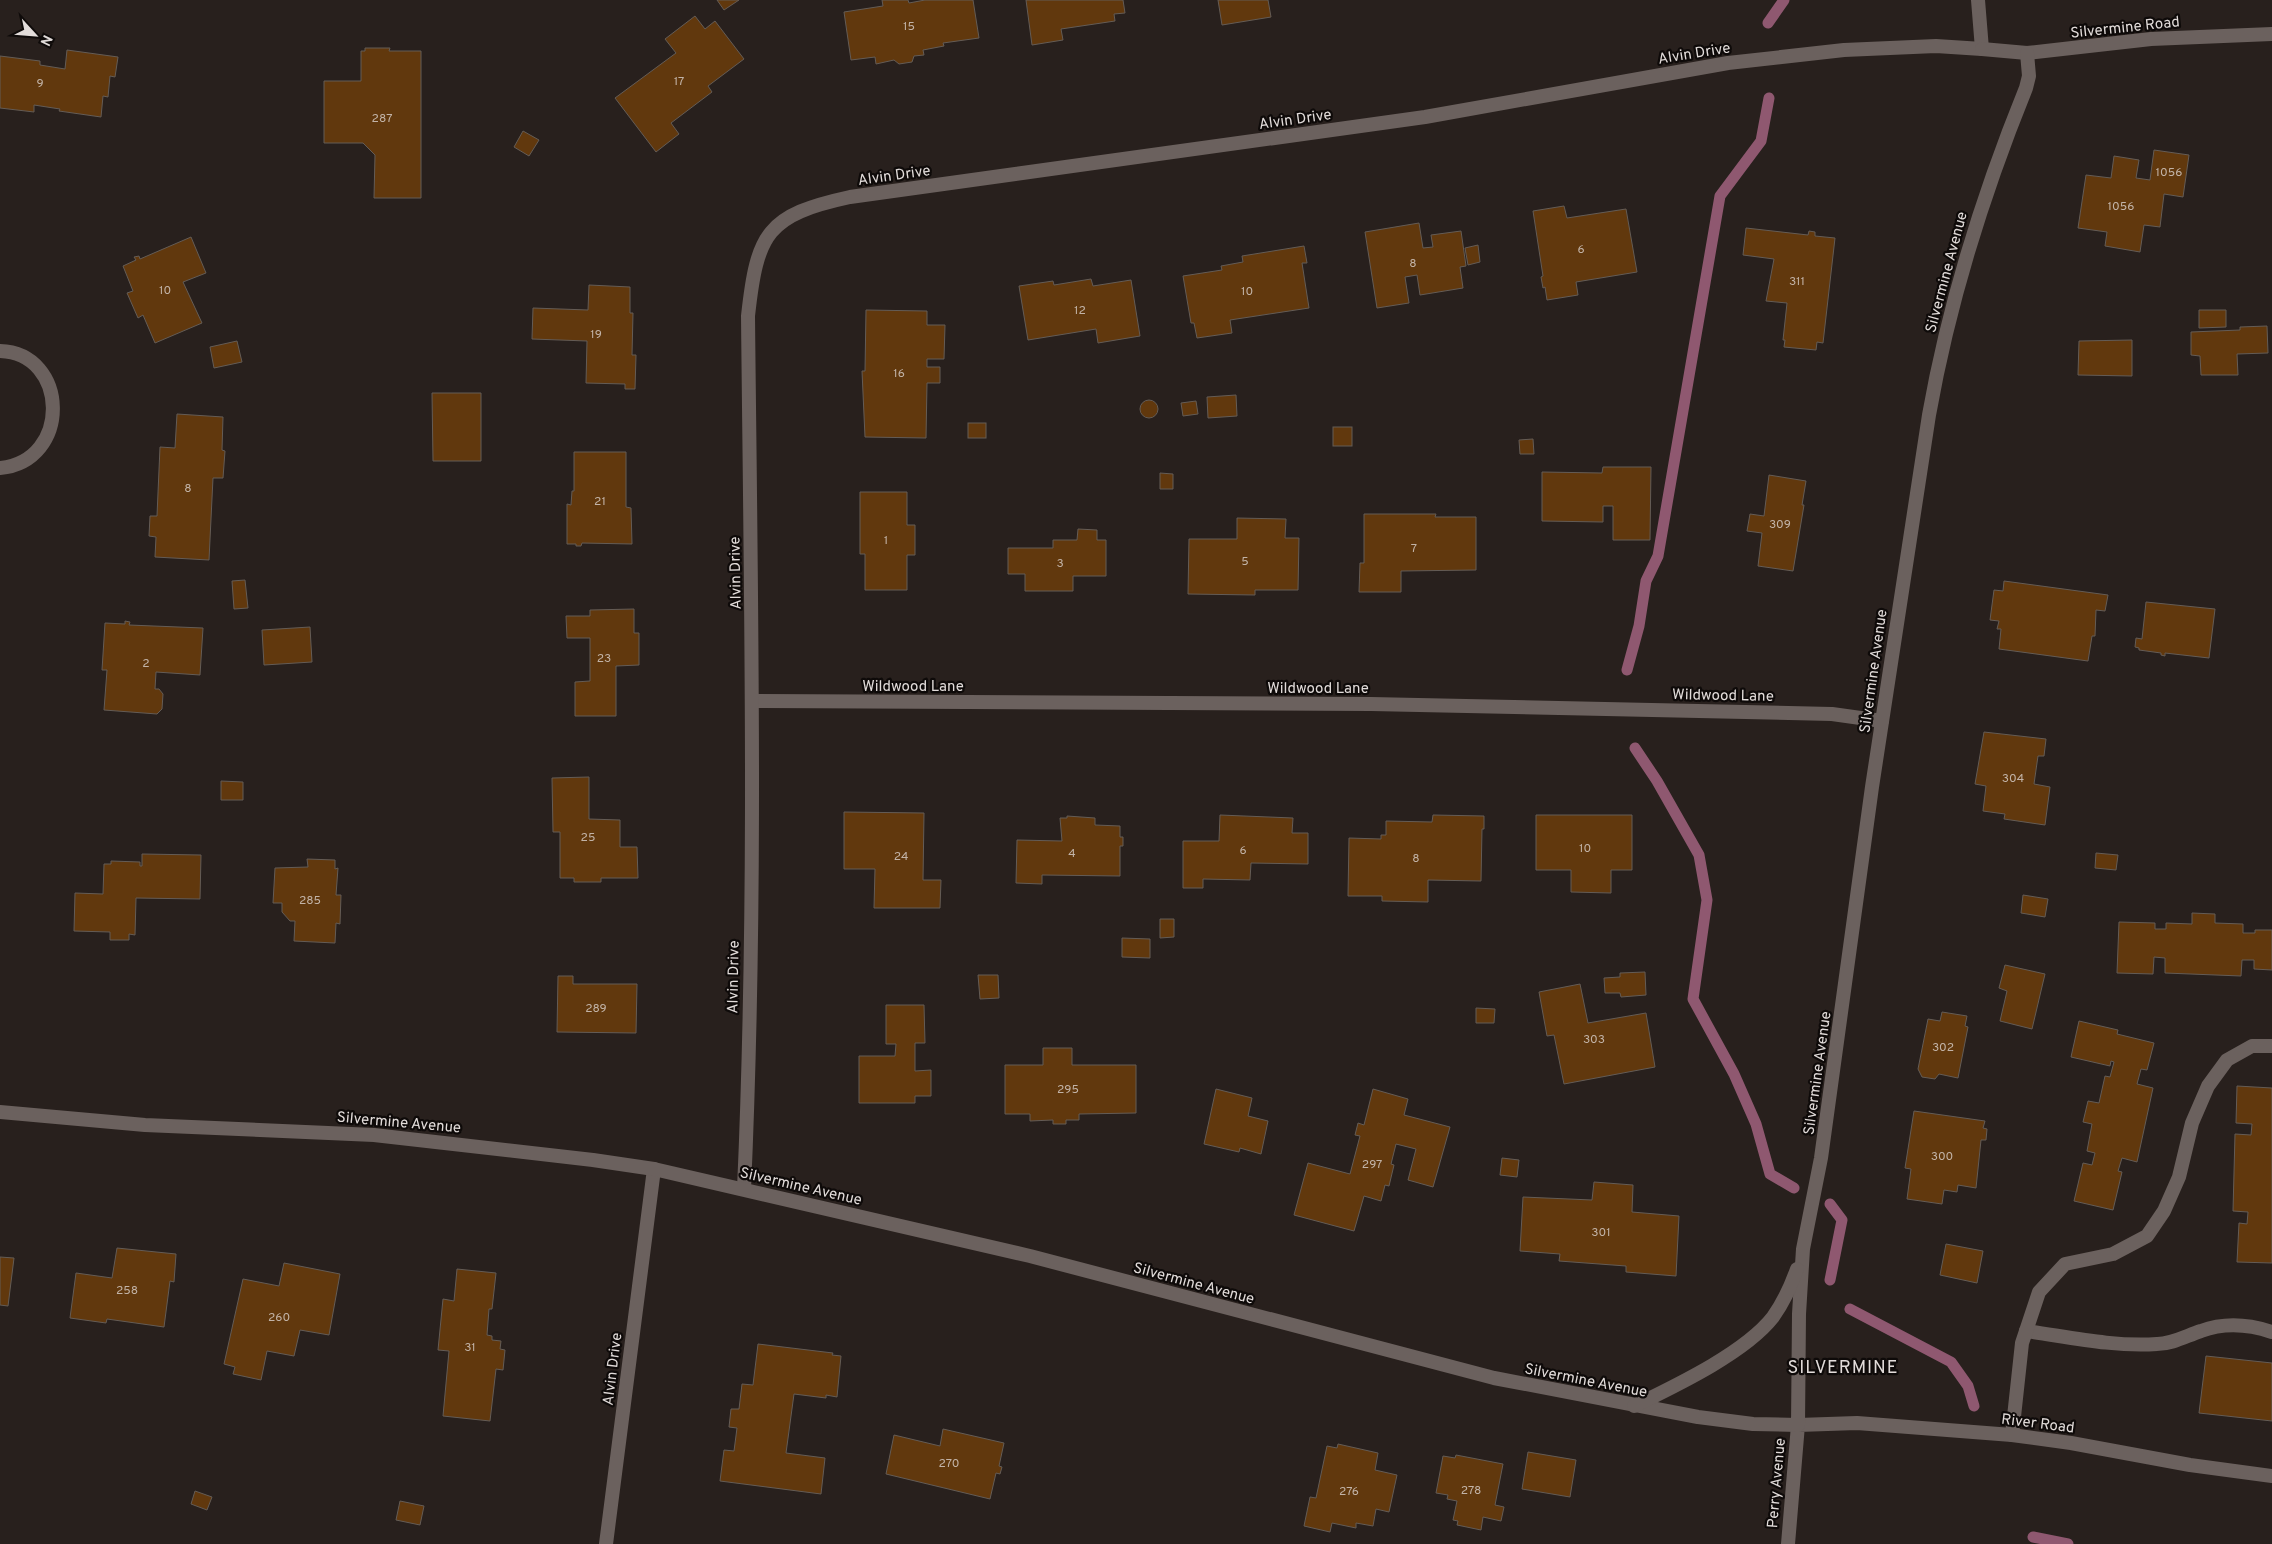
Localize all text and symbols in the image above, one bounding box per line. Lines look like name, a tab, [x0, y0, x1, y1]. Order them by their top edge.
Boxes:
north arrow	[10, 10, 60, 60]
street label: Silvermine Road	[2070, 13, 2181, 44]
house number: 15	[903, 19, 915, 35]
text: N	[35, 32, 55, 48]
street label: Alvin Drive	[1657, 39, 1732, 70]
house number: 17	[674, 74, 684, 90]
house number: 9	[36, 76, 44, 92]
street label: Alvin Drive	[1258, 106, 1333, 135]
house number: 287	[372, 111, 392, 127]
street label: Alvin Drive	[857, 162, 932, 191]
house number: 1056	[2156, 165, 2182, 181]
house number: 1056	[2108, 199, 2134, 215]
street label: Silvermine Avenue	[1922, 210, 1973, 335]
house number: 6	[1577, 242, 1585, 258]
house number: 8	[1409, 256, 1417, 272]
house number: 311	[1789, 274, 1805, 290]
house number: 10	[159, 283, 171, 299]
house number: 10	[1241, 284, 1253, 300]
house number: 12	[1074, 303, 1086, 319]
house number: 19	[590, 327, 602, 343]
house number: 16	[893, 366, 905, 382]
house number: 8	[184, 481, 192, 497]
house number: 21	[594, 494, 606, 510]
house number: 309	[1769, 517, 1791, 533]
house number: 1	[884, 533, 888, 549]
street label: Alvin Drive	[726, 536, 747, 610]
house number: 7	[1411, 541, 1417, 557]
house number: 5	[1241, 554, 1249, 570]
house number: 3	[1056, 556, 1064, 572]
street label: Silvermine Avenue	[1856, 608, 1893, 734]
house number: 23	[597, 651, 611, 667]
house number: 2	[142, 656, 150, 672]
street label: Wildwood Lane	[862, 678, 964, 697]
street label: Wildwood Lane	[1267, 680, 1369, 699]
street label: Wildwood Lane	[1672, 686, 1774, 707]
house number: 304	[2002, 771, 2024, 787]
house number: 25	[581, 830, 595, 846]
house number: 10	[1579, 841, 1591, 857]
house number: 6	[1239, 843, 1247, 859]
house number: 4	[1068, 846, 1076, 862]
house number: 24	[894, 849, 908, 865]
house number: 8	[1412, 851, 1420, 867]
house number: 285	[299, 893, 321, 909]
street label: Alvin Drive	[724, 940, 745, 1014]
house number: 289	[585, 1001, 607, 1017]
street label: Silvermine Avenue	[1800, 1010, 1837, 1136]
house number: 303	[1583, 1032, 1605, 1048]
house number: 302	[1932, 1040, 1954, 1056]
house number: 295	[1057, 1082, 1079, 1098]
street label: Silvermine Avenue	[336, 1109, 462, 1138]
house number: 300	[1931, 1149, 1953, 1165]
house number: 297	[1362, 1157, 1382, 1173]
street label: Silvermine Avenue	[738, 1164, 864, 1211]
house number: 301	[1591, 1225, 1611, 1241]
street label: Silvermine Avenue	[1131, 1259, 1256, 1310]
house number: 258	[116, 1283, 138, 1299]
house number: 260	[268, 1310, 290, 1326]
street label: Alvin Drive	[600, 1332, 627, 1407]
house number: 31	[464, 1340, 476, 1356]
district label: SILVERMINE	[1787, 1357, 1899, 1380]
street label: Silvermine Avenue	[1523, 1360, 1649, 1403]
street label: River Road	[2000, 1411, 2076, 1438]
street label: Perry Avenue	[1764, 1437, 1791, 1529]
house number: 270	[939, 1456, 959, 1472]
house number: 278	[1461, 1483, 1481, 1499]
house number: 276	[1339, 1484, 1359, 1500]

